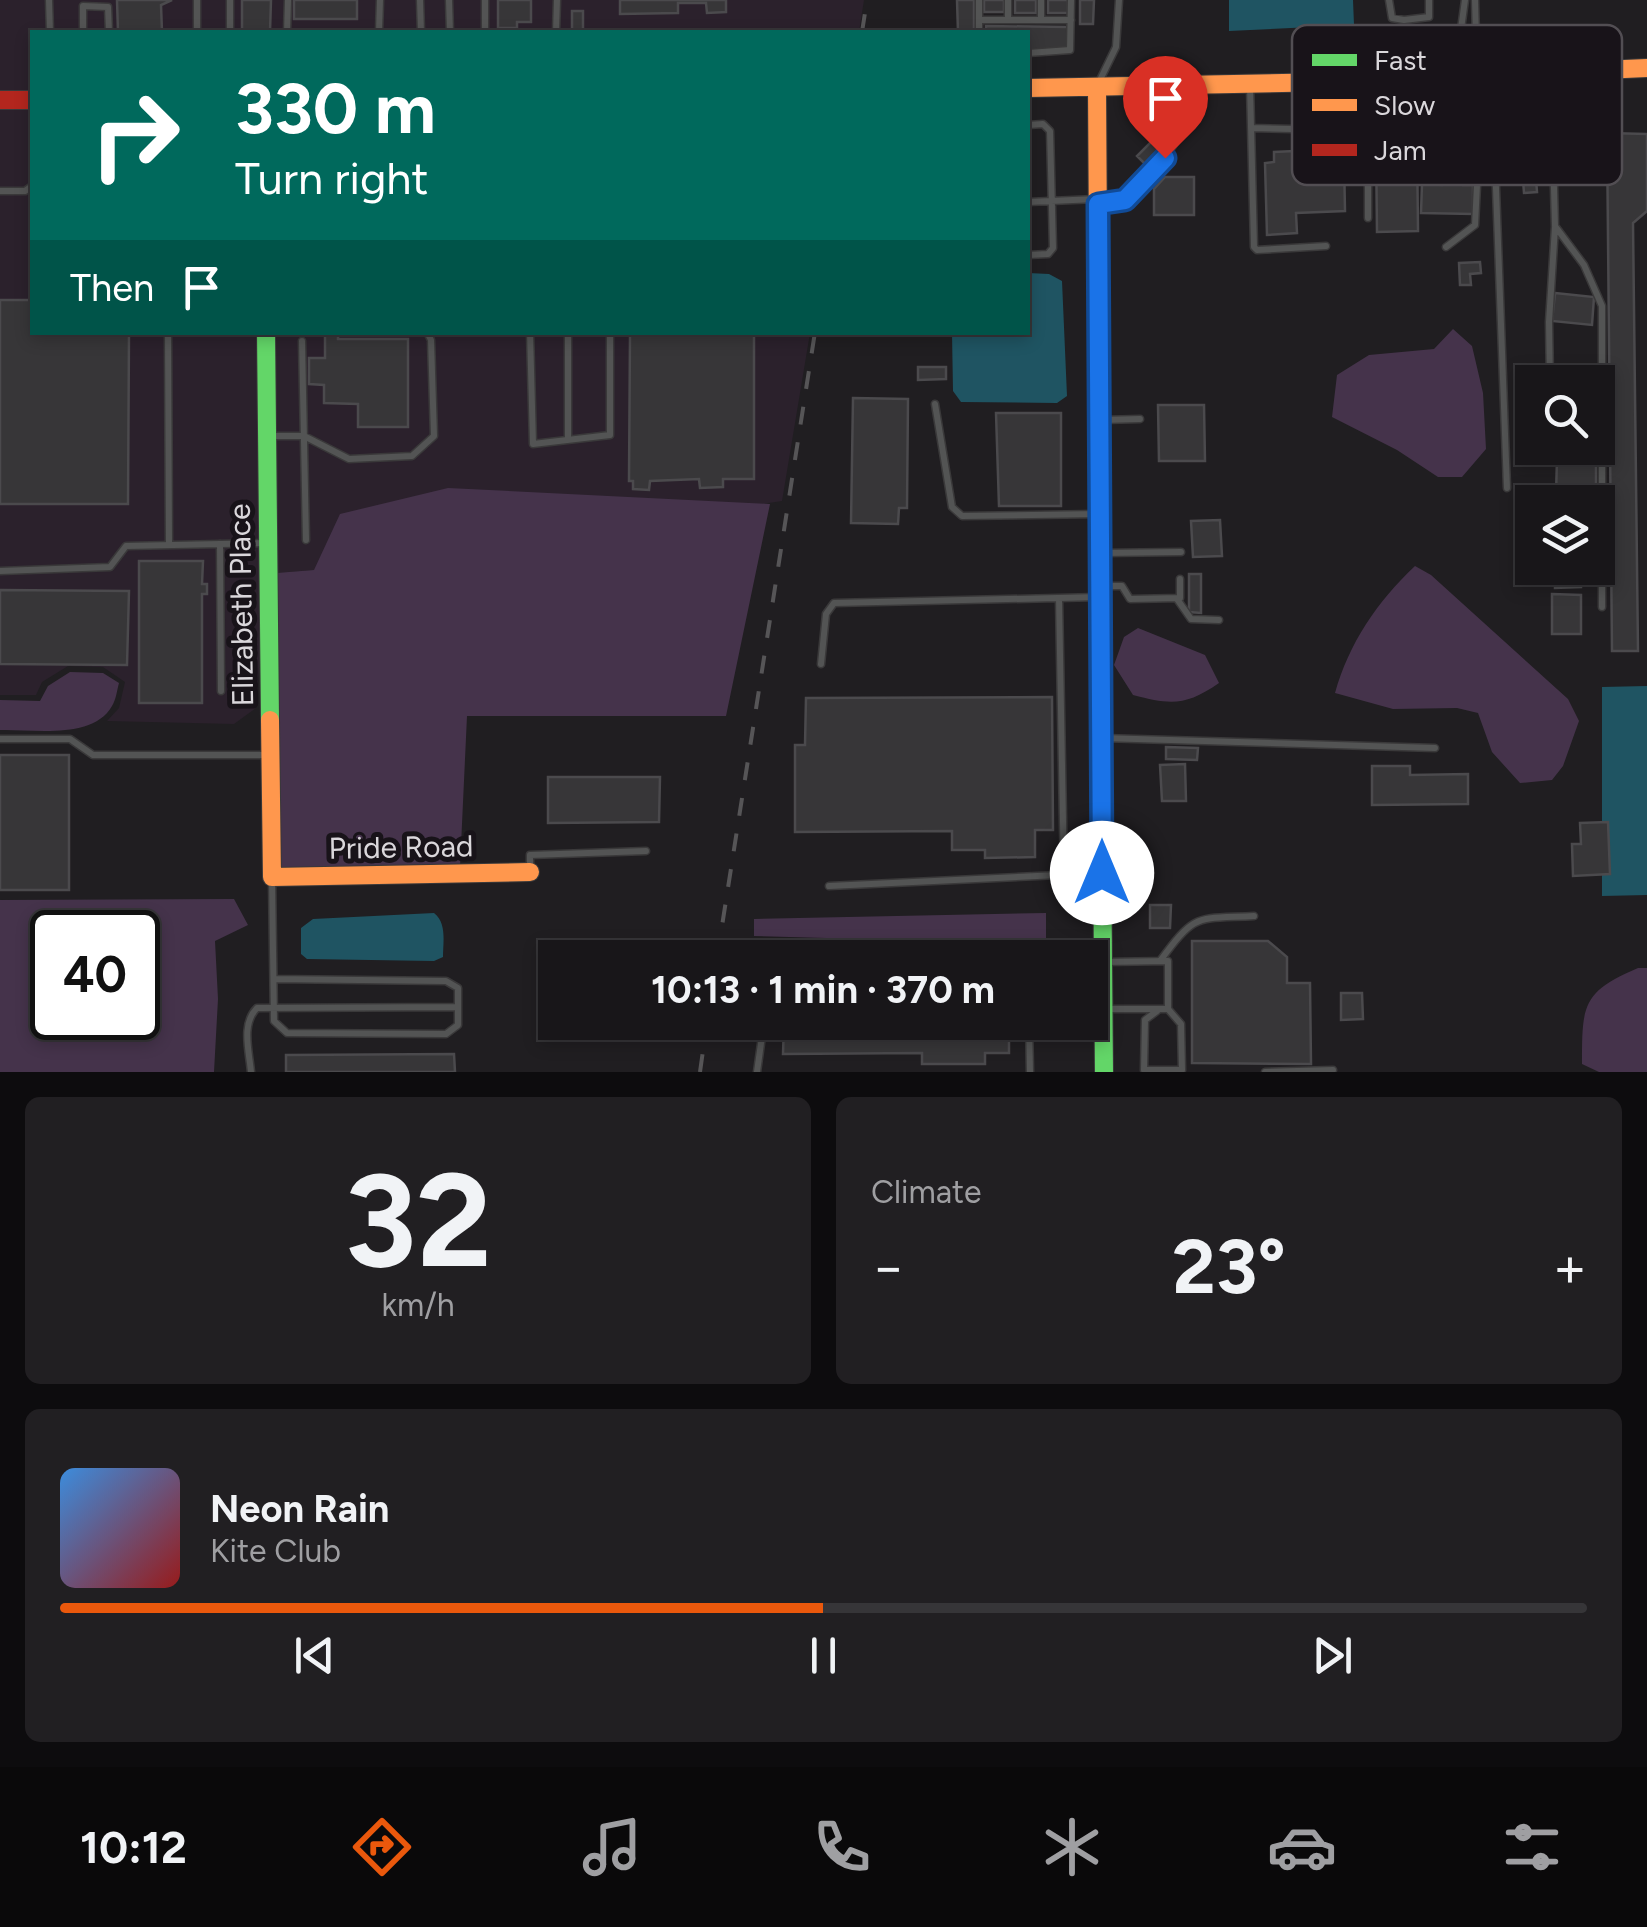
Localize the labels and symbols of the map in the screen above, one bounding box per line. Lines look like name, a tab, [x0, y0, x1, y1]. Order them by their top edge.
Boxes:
legend	[1292, 25, 1622, 185]
text: Fast	[1374, 43, 1427, 77]
pin	[1123, 56, 1208, 159]
text: Slow	[1374, 88, 1435, 122]
text: Jam	[1374, 133, 1427, 167]
street label: Elizabeth Place	[221, 503, 261, 707]
position arrow	[1050, 821, 1154, 925]
street label: Pride Road	[328, 827, 474, 867]
speed limit sign: 40	[30, 910, 160, 1040]

